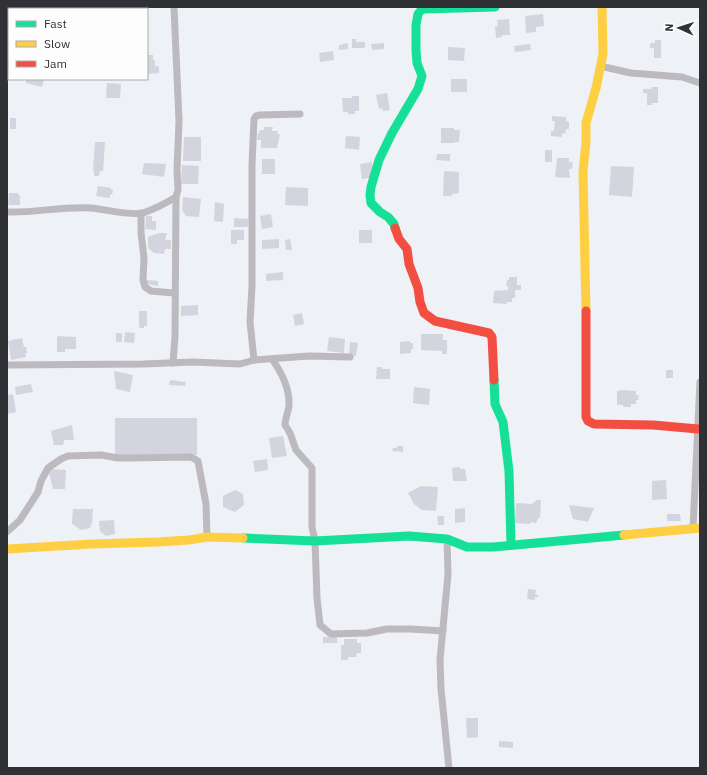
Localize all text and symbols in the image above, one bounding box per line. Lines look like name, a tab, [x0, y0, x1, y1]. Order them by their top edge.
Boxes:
legend	[8, 8, 148, 80]
north arrow	[659, 8, 699, 48]
text: Fast	[44, 16, 67, 31]
text: N	[662, 23, 676, 32]
text: Slow	[44, 36, 70, 51]
text: Jam	[44, 56, 67, 71]

